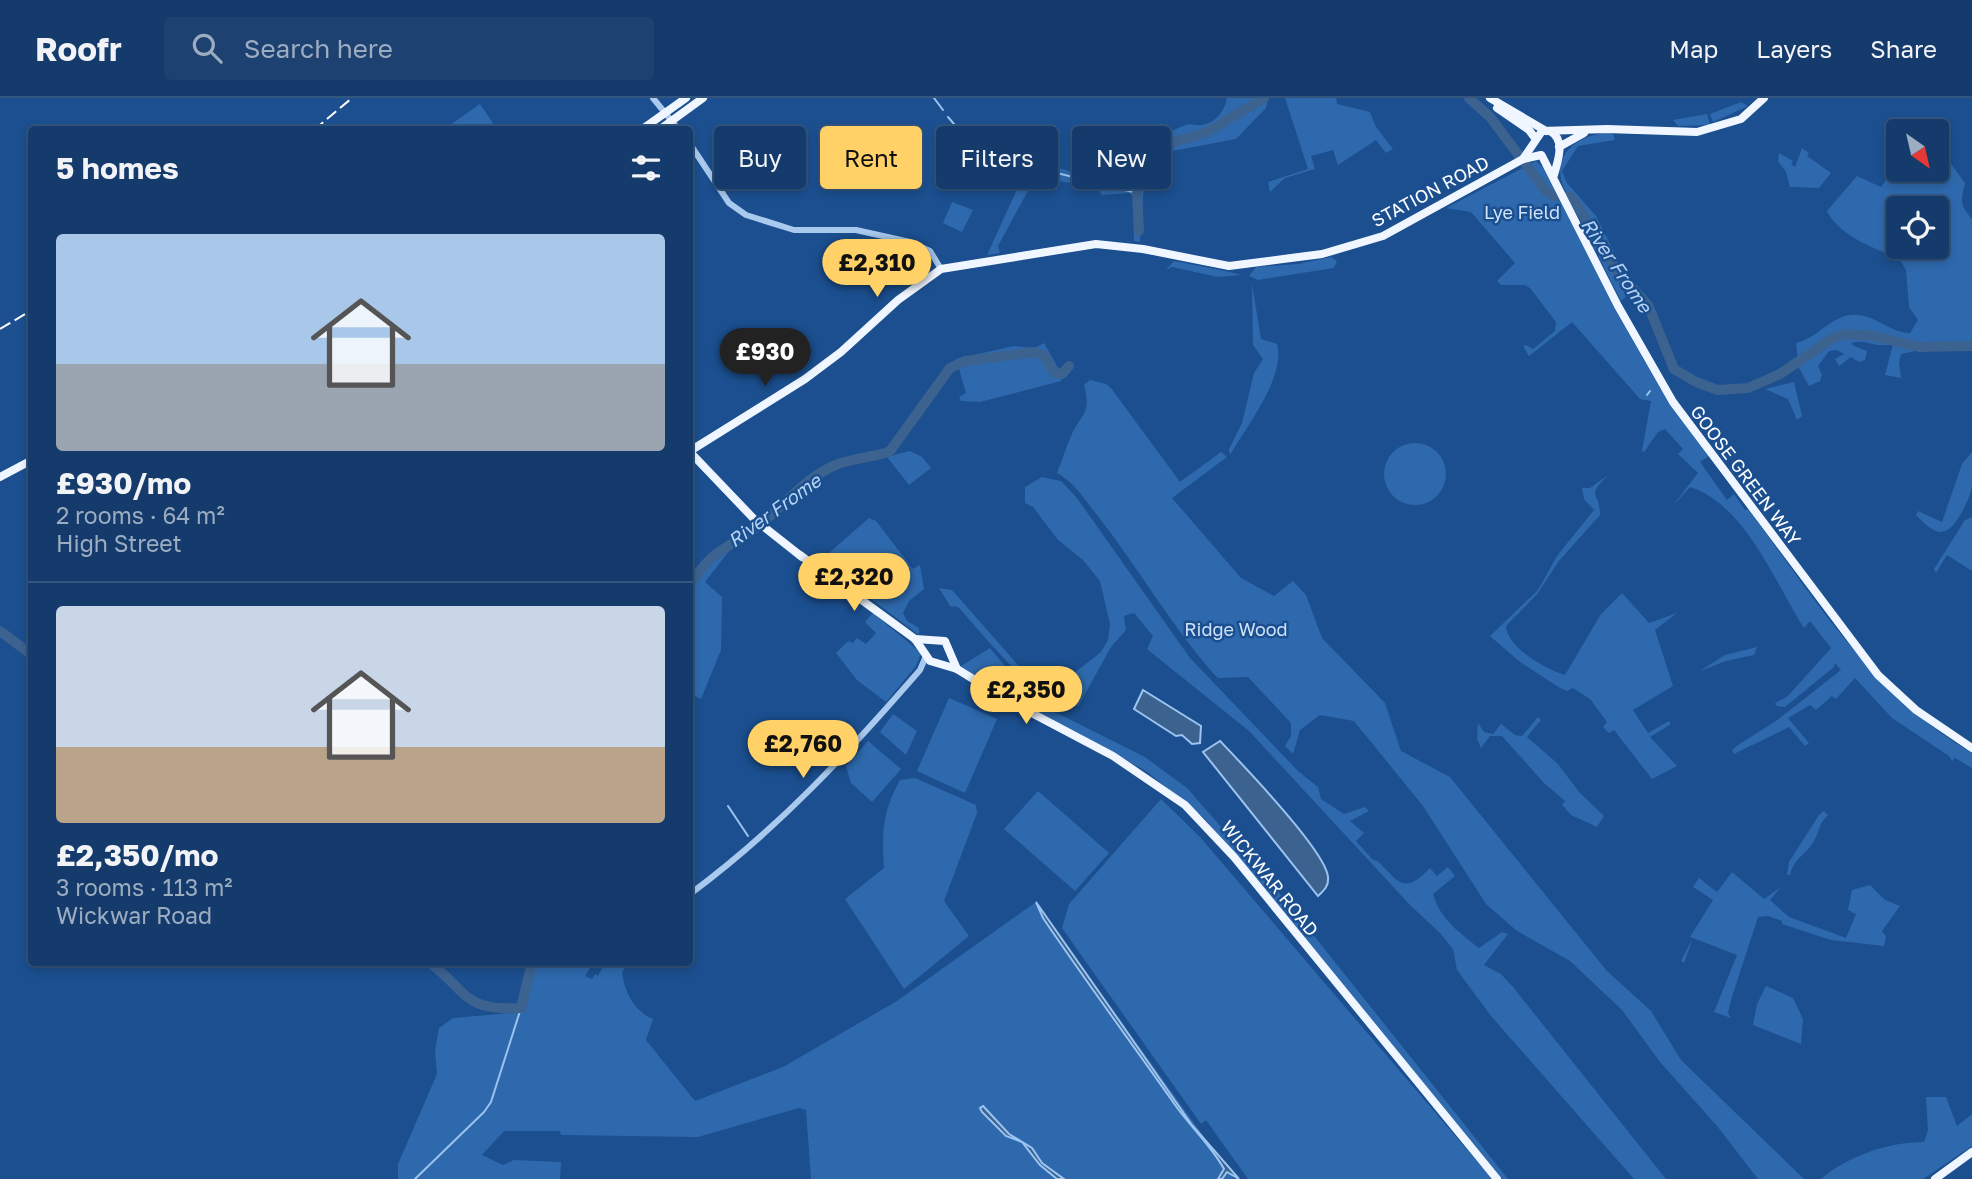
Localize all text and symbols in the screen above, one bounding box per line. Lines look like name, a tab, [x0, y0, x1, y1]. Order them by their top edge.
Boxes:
search box	[164, 17, 654, 80]
text: Roofr	[35, 29, 122, 68]
icon: search	[188, 29, 226, 67]
text: Search here	[244, 33, 393, 64]
text: Map	[1669, 34, 1718, 63]
text: Layers	[1756, 34, 1832, 63]
text: Share	[1870, 34, 1937, 63]
north arrow	[1886, 119, 1950, 182]
map controls	[1886, 119, 1949, 259]
chip: Buy	[714, 126, 806, 189]
chip: Rent	[820, 126, 922, 189]
chip: Filters	[936, 126, 1058, 189]
chip: New	[1072, 126, 1171, 189]
icon: filters	[627, 149, 665, 187]
text: 5 homes	[56, 150, 179, 186]
street label: STATION ROAD	[1368, 151, 1492, 231]
button: locate	[1886, 196, 1949, 259]
park label: Lye Field	[1484, 201, 1560, 223]
water label: River Frome	[1577, 213, 1658, 318]
pin: £2,310	[820, 240, 934, 299]
text: £2,310	[838, 248, 916, 276]
icon: home	[298, 280, 424, 406]
pin: £930	[724, 328, 806, 388]
text: £930	[736, 337, 794, 365]
street label: GOOSE GREEN WAY	[1686, 401, 1806, 550]
text: £930/mo	[56, 465, 191, 501]
water label: River Frome	[723, 467, 827, 551]
text: 2 rooms · 64 m²	[56, 501, 225, 529]
text: High Street	[56, 529, 182, 557]
pin: £2,320	[797, 554, 911, 613]
text: £2,320	[814, 562, 894, 590]
park label: Ridge Wood	[1184, 618, 1288, 640]
icon: home	[298, 652, 424, 778]
pin: £2,350	[969, 666, 1083, 726]
text: £2,350	[986, 675, 1066, 703]
pin: £2,760	[746, 720, 860, 780]
text: £2,760	[764, 729, 842, 757]
street label: WICKWAR ROAD	[1217, 816, 1323, 940]
text: £2,350/mo	[56, 837, 218, 873]
text: 3 rooms · 113 m²	[56, 873, 233, 901]
text: Wickwar Road	[56, 901, 212, 929]

